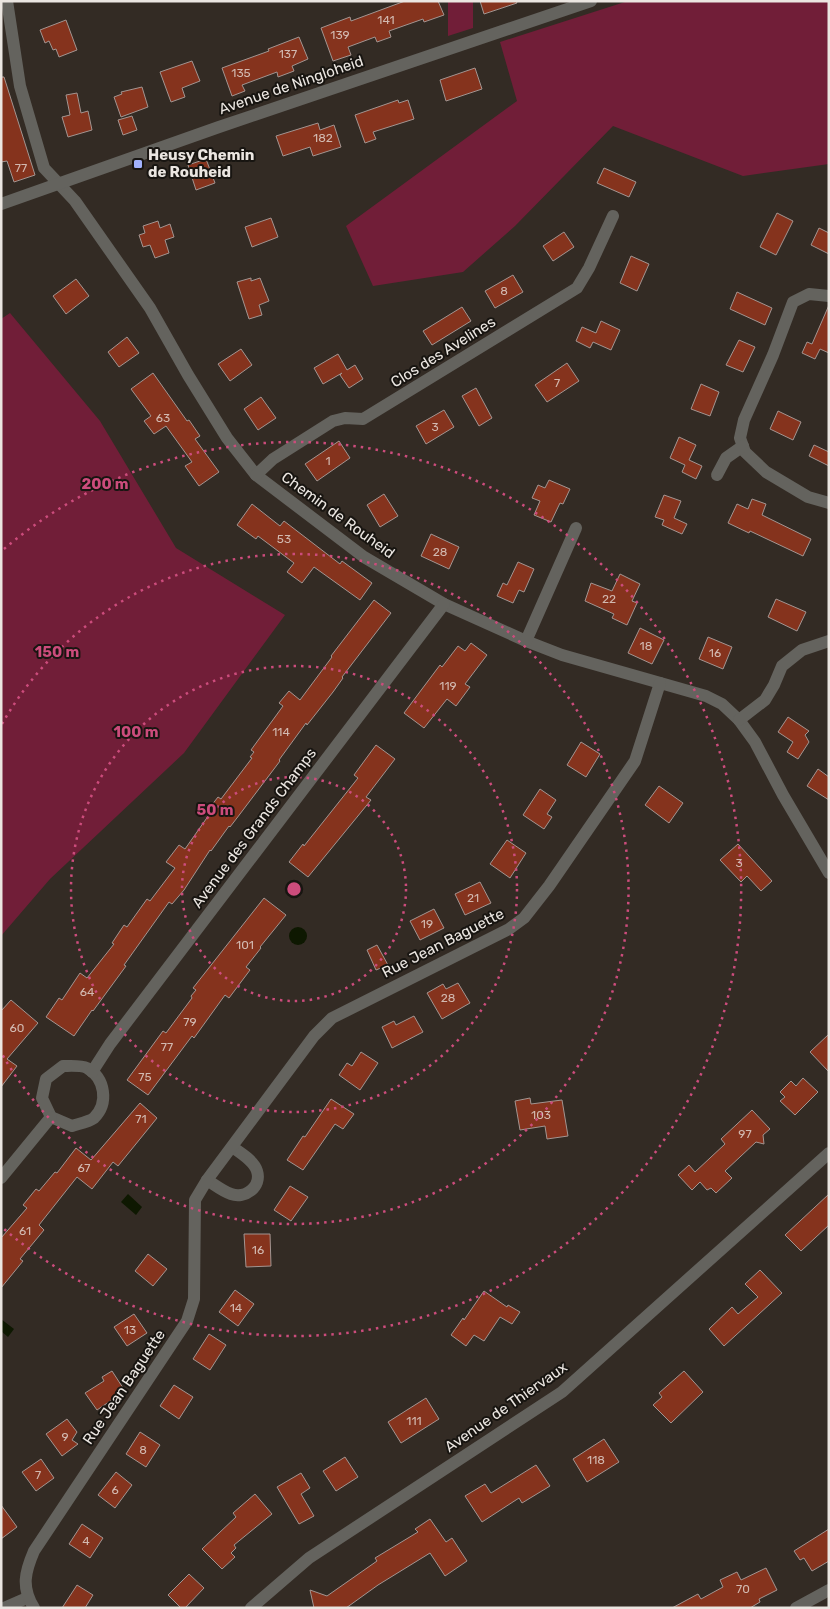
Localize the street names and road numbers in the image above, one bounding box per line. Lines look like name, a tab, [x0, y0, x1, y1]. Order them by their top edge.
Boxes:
street label: Avenue de Ningloheid	[216, 52, 366, 118]
street label: Clos des Avelines	[387, 312, 499, 391]
street label: Chemin de Rouheid	[278, 468, 398, 562]
street label: Avenue des Grands Champs	[188, 744, 320, 912]
street label: Rue Jean Baguette	[379, 904, 507, 982]
street label: Rue Jean Baguette	[79, 1326, 169, 1448]
street label: Avenue de Thiervaux	[441, 1358, 571, 1456]

